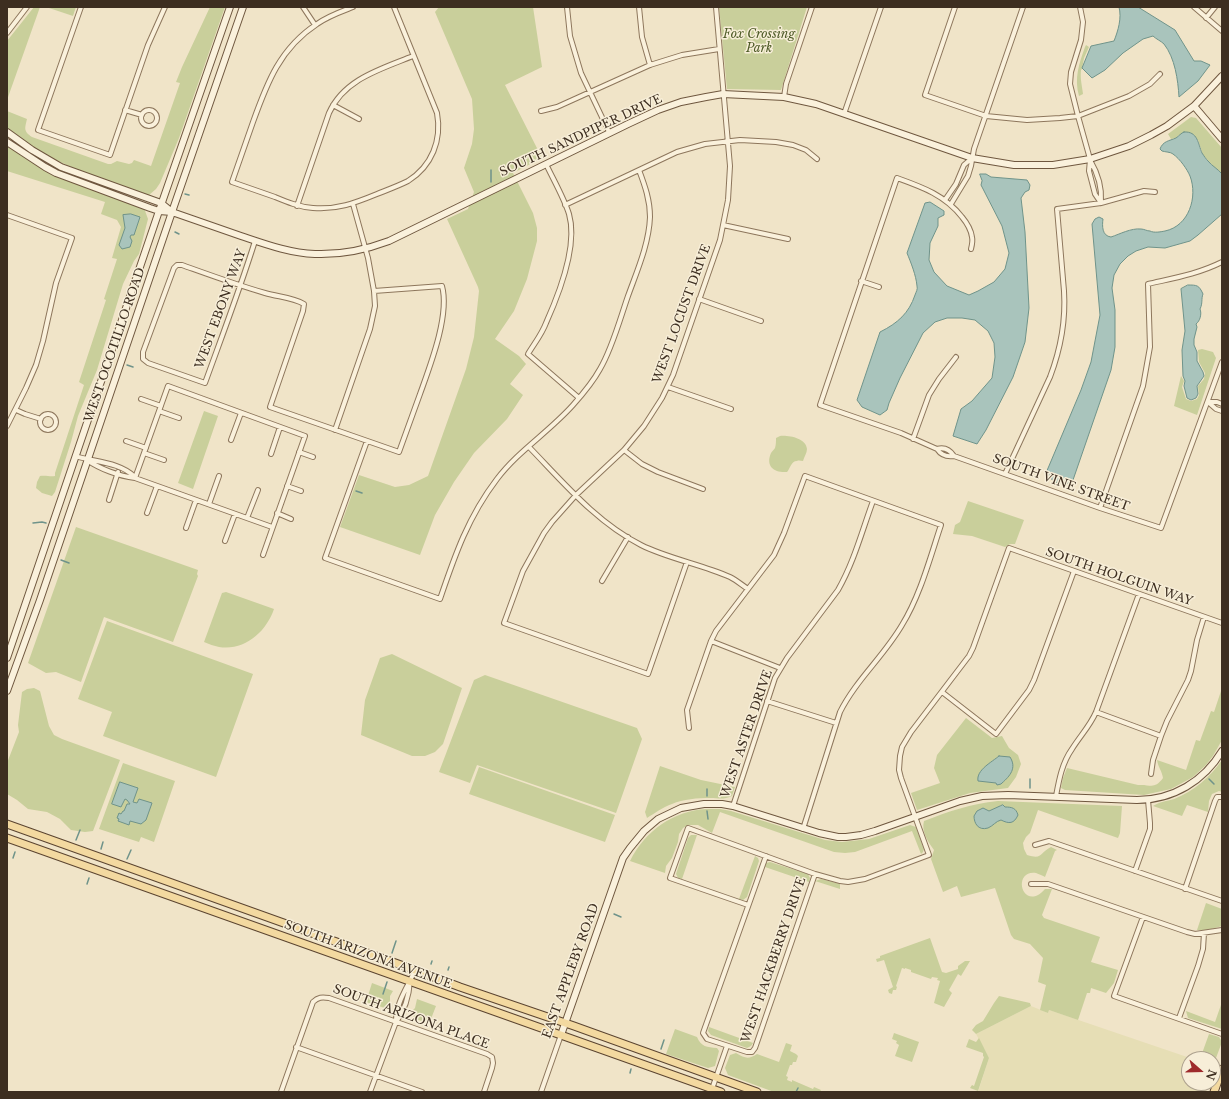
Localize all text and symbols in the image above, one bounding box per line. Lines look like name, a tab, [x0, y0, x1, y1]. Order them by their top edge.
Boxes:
park label: Fox Crossing Park	[723, 28, 795, 56]
street label: SOUTH SANDPIPER DRIVE	[497, 92, 665, 180]
street label: WEST LOCUST DRIVE	[650, 242, 714, 386]
street label: WEST EBONY WAY	[193, 247, 249, 371]
street label: WEST OCOTILLO ROAD	[82, 266, 148, 424]
street label: SOUTH VINE STREET	[991, 452, 1131, 514]
street label: SOUTH HOLGUIN WAY	[1043, 545, 1195, 609]
street label: WEST ASTER DRIVE	[718, 668, 776, 800]
street label: WEST HACKBERRY DRIVE	[739, 875, 809, 1045]
street label: EAST APPLEBY ROAD	[540, 901, 602, 1041]
street label: SOUTH ARIZONA AVENUE	[282, 918, 454, 992]
street label: SOUTH ARIZONA PLACE	[331, 982, 491, 1052]
north arrow	[1181, 1051, 1221, 1091]
text: N	[1203, 1068, 1220, 1082]

